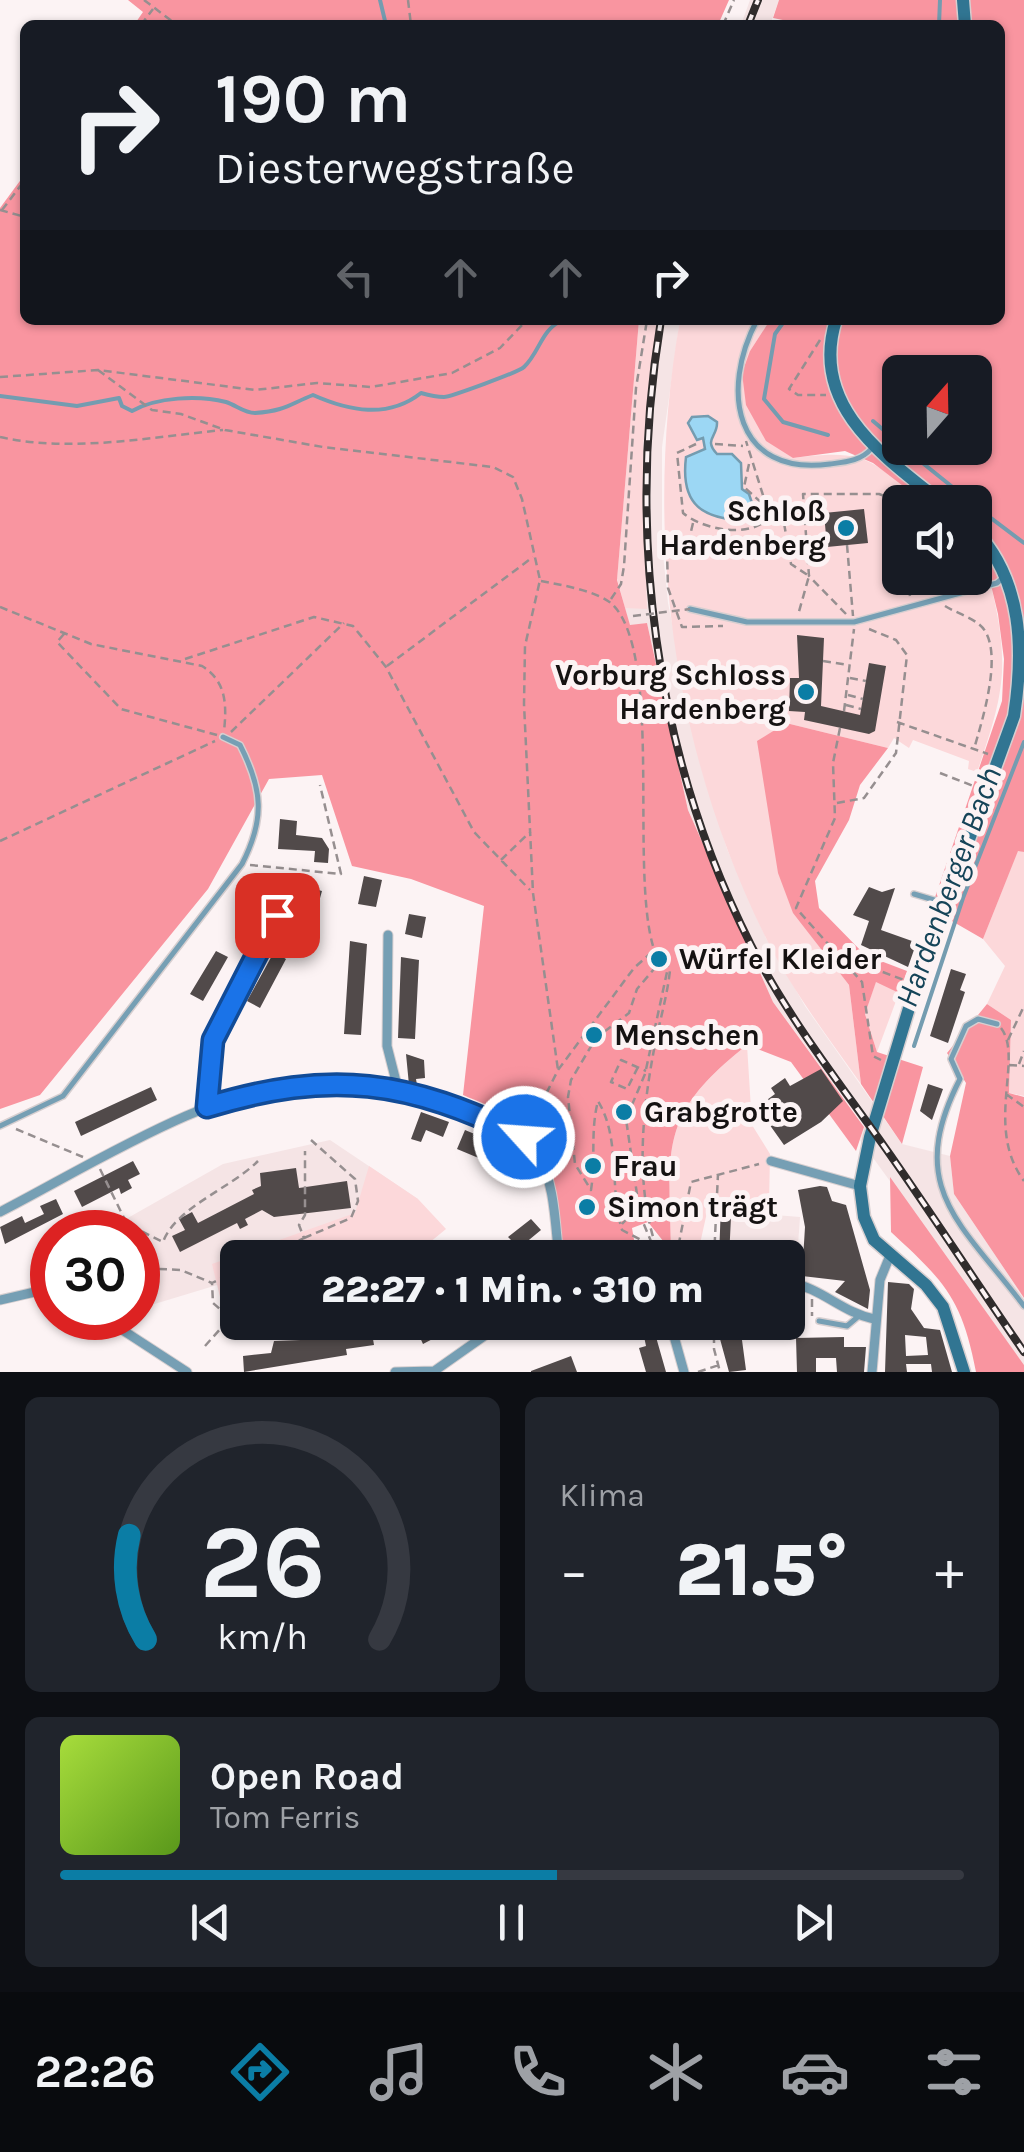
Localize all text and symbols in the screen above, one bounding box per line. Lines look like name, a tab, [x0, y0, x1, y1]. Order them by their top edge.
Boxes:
text: 190 m	[215, 58, 411, 140]
icon: right	[50, 60, 180, 190]
text: Diesterwegstraße	[215, 142, 575, 194]
icon: left	[328, 250, 383, 305]
icon: ahead	[433, 250, 488, 305]
icon: ahead	[538, 250, 593, 305]
icon: right	[643, 250, 698, 305]
north arrow	[882, 355, 992, 465]
map controls	[882, 355, 992, 595]
button: sound	[882, 485, 992, 595]
place label: Schloß Hardenberg	[659, 493, 826, 563]
marker: Schloß Hardenberg	[835, 517, 857, 539]
place label: Vorburg Schloss Hardenberg	[555, 657, 786, 727]
marker: Vorburg Schloss Hardenberg	[795, 681, 817, 703]
water label: Hardenberger Bach	[888, 762, 1009, 1012]
pin	[235, 873, 320, 958]
icon: arrive	[250, 888, 305, 943]
place label: Würfel Kleider	[679, 941, 881, 977]
marker: Würfel Kleider	[648, 948, 670, 970]
place label: Menschen	[614, 1017, 760, 1053]
marker: Menschen	[583, 1024, 605, 1046]
position arrow	[472, 1085, 576, 1189]
place label: Grabgrotte	[644, 1094, 798, 1130]
marker: Grabgrotte	[613, 1101, 635, 1123]
place label: Frau	[613, 1148, 678, 1184]
marker: Frau	[582, 1155, 604, 1177]
place label: Simon trägt	[607, 1189, 778, 1225]
marker: Simon trägt	[576, 1196, 598, 1218]
speed limit sign: 30	[30, 1210, 160, 1340]
text: 22:27 · 1 Min. · 310 m	[321, 1267, 704, 1312]
text: Klima	[560, 1477, 645, 1514]
text: 26	[199, 1502, 325, 1623]
text: 21.5°	[675, 1526, 848, 1614]
text: −	[560, 1539, 588, 1603]
text: +	[935, 1539, 964, 1603]
text: km/h	[217, 1616, 308, 1658]
text: Open Road	[210, 1754, 404, 1799]
text: Tom Ferris	[210, 1799, 360, 1836]
icon: previous	[183, 1895, 238, 1950]
icon: pause	[484, 1895, 539, 1950]
icon: next	[786, 1895, 841, 1950]
icon: directions	[225, 2037, 295, 2107]
icon: music	[364, 2037, 434, 2107]
icon: phone	[503, 2037, 573, 2107]
icon: climate	[641, 2037, 711, 2107]
icon: car	[780, 2037, 850, 2107]
icon: filters	[919, 2037, 989, 2107]
text: 22:26	[34, 2046, 156, 2098]

